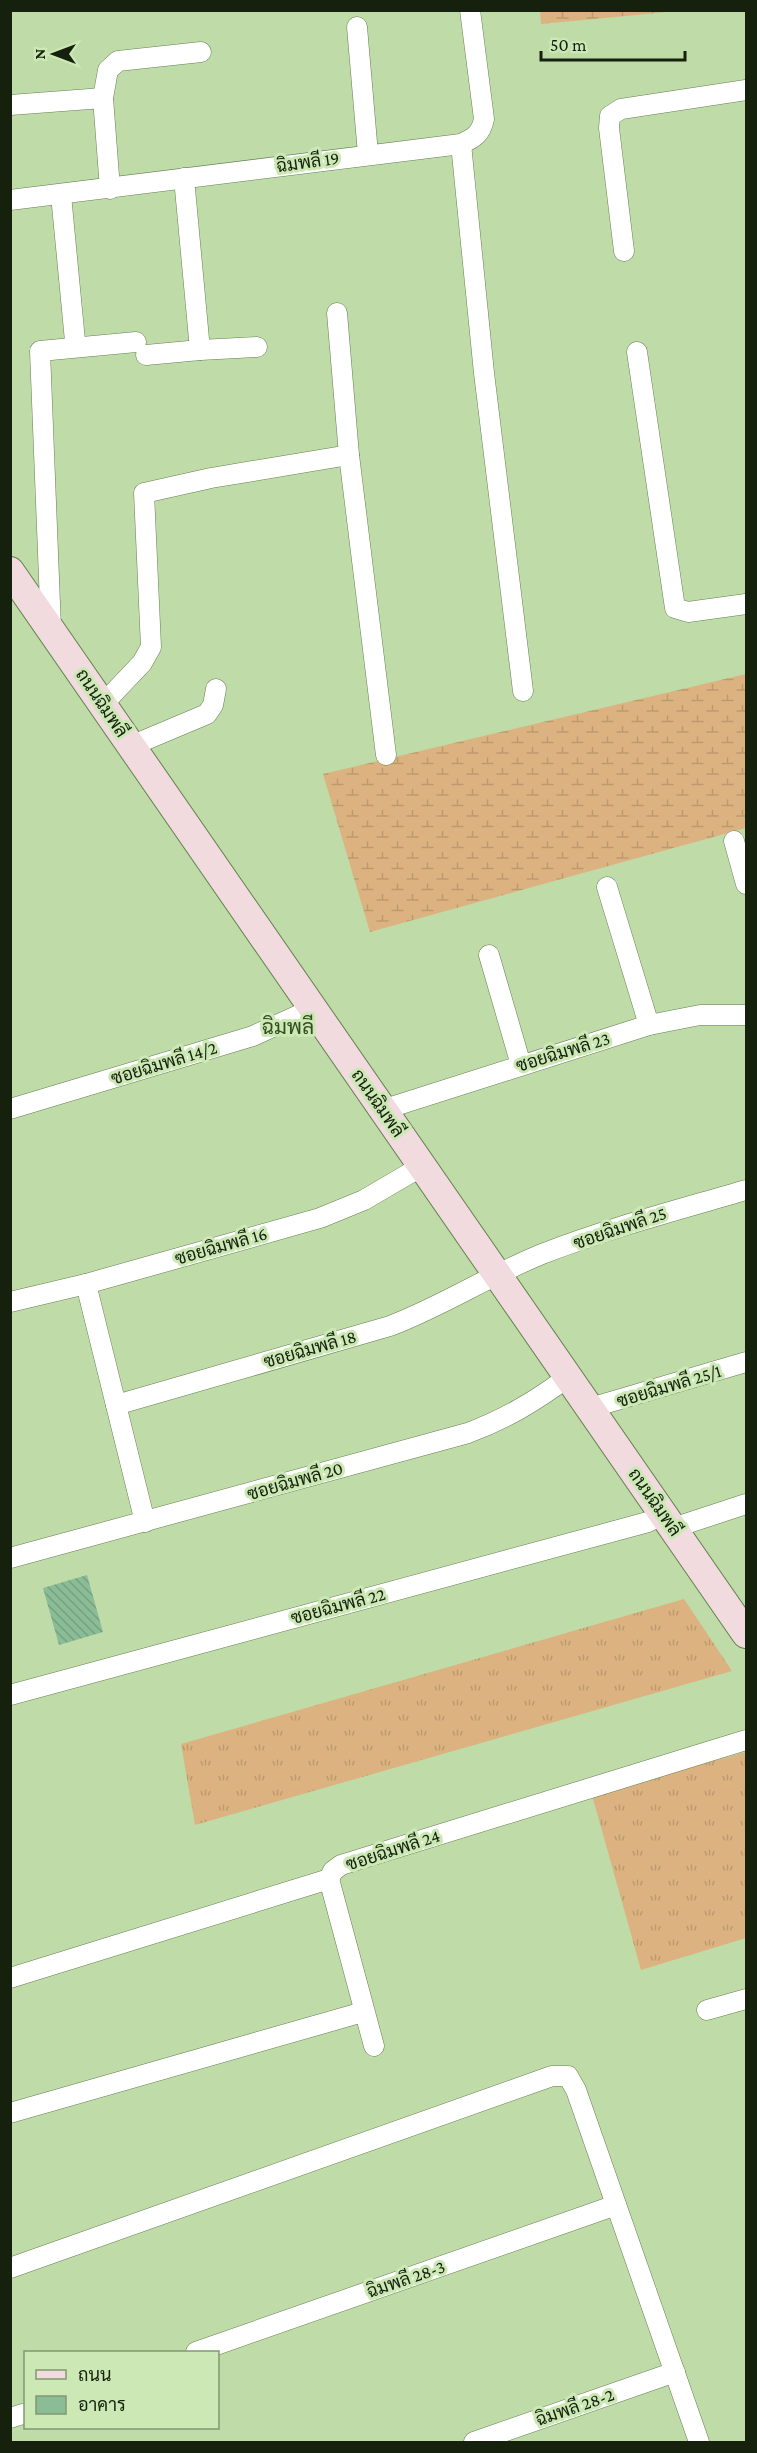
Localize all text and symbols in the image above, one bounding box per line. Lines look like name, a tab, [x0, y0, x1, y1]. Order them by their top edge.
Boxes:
north arrow	[24, 24, 84, 84]
scale bar	[541, 24, 685, 62]
text: 50 m	[550, 35, 587, 55]
text: N	[31, 48, 48, 59]
street label: ฉิมพลี 19	[275, 145, 341, 176]
street label: ถนนฉิมพลี	[72, 663, 135, 741]
district label: ฉิมพลี	[262, 1014, 314, 1039]
street label: ซอยฉิมพลี 23	[513, 1025, 612, 1076]
street label: ซอยฉิมพลี 14/2	[108, 1035, 219, 1089]
street label: ถนนฉิมพลี	[347, 1064, 411, 1141]
street label: ซอยฉิมพลี 25	[570, 1200, 669, 1253]
street label: ซอยฉิมพลี 16	[172, 1220, 269, 1269]
street label: ซอยฉิมพลี 18	[260, 1323, 359, 1372]
street label: ซอยฉิมพลี 25/1	[613, 1358, 724, 1411]
street label: ซอยฉิมพลี 20	[244, 1455, 345, 1504]
street label: ถนนฉิมพลี	[624, 1463, 688, 1540]
street label: ซอยฉิมพลี 22	[288, 1581, 387, 1628]
street label: ซอยฉิมพลี 24	[342, 1823, 443, 1875]
street label: ฉิมพลี 28-3	[363, 2253, 448, 2302]
legend	[24, 2351, 219, 2429]
text: ถนน	[78, 2365, 111, 2385]
street label: ฉิมพลี 28-2	[532, 2381, 617, 2430]
text: อาคาร	[78, 2395, 126, 2415]

